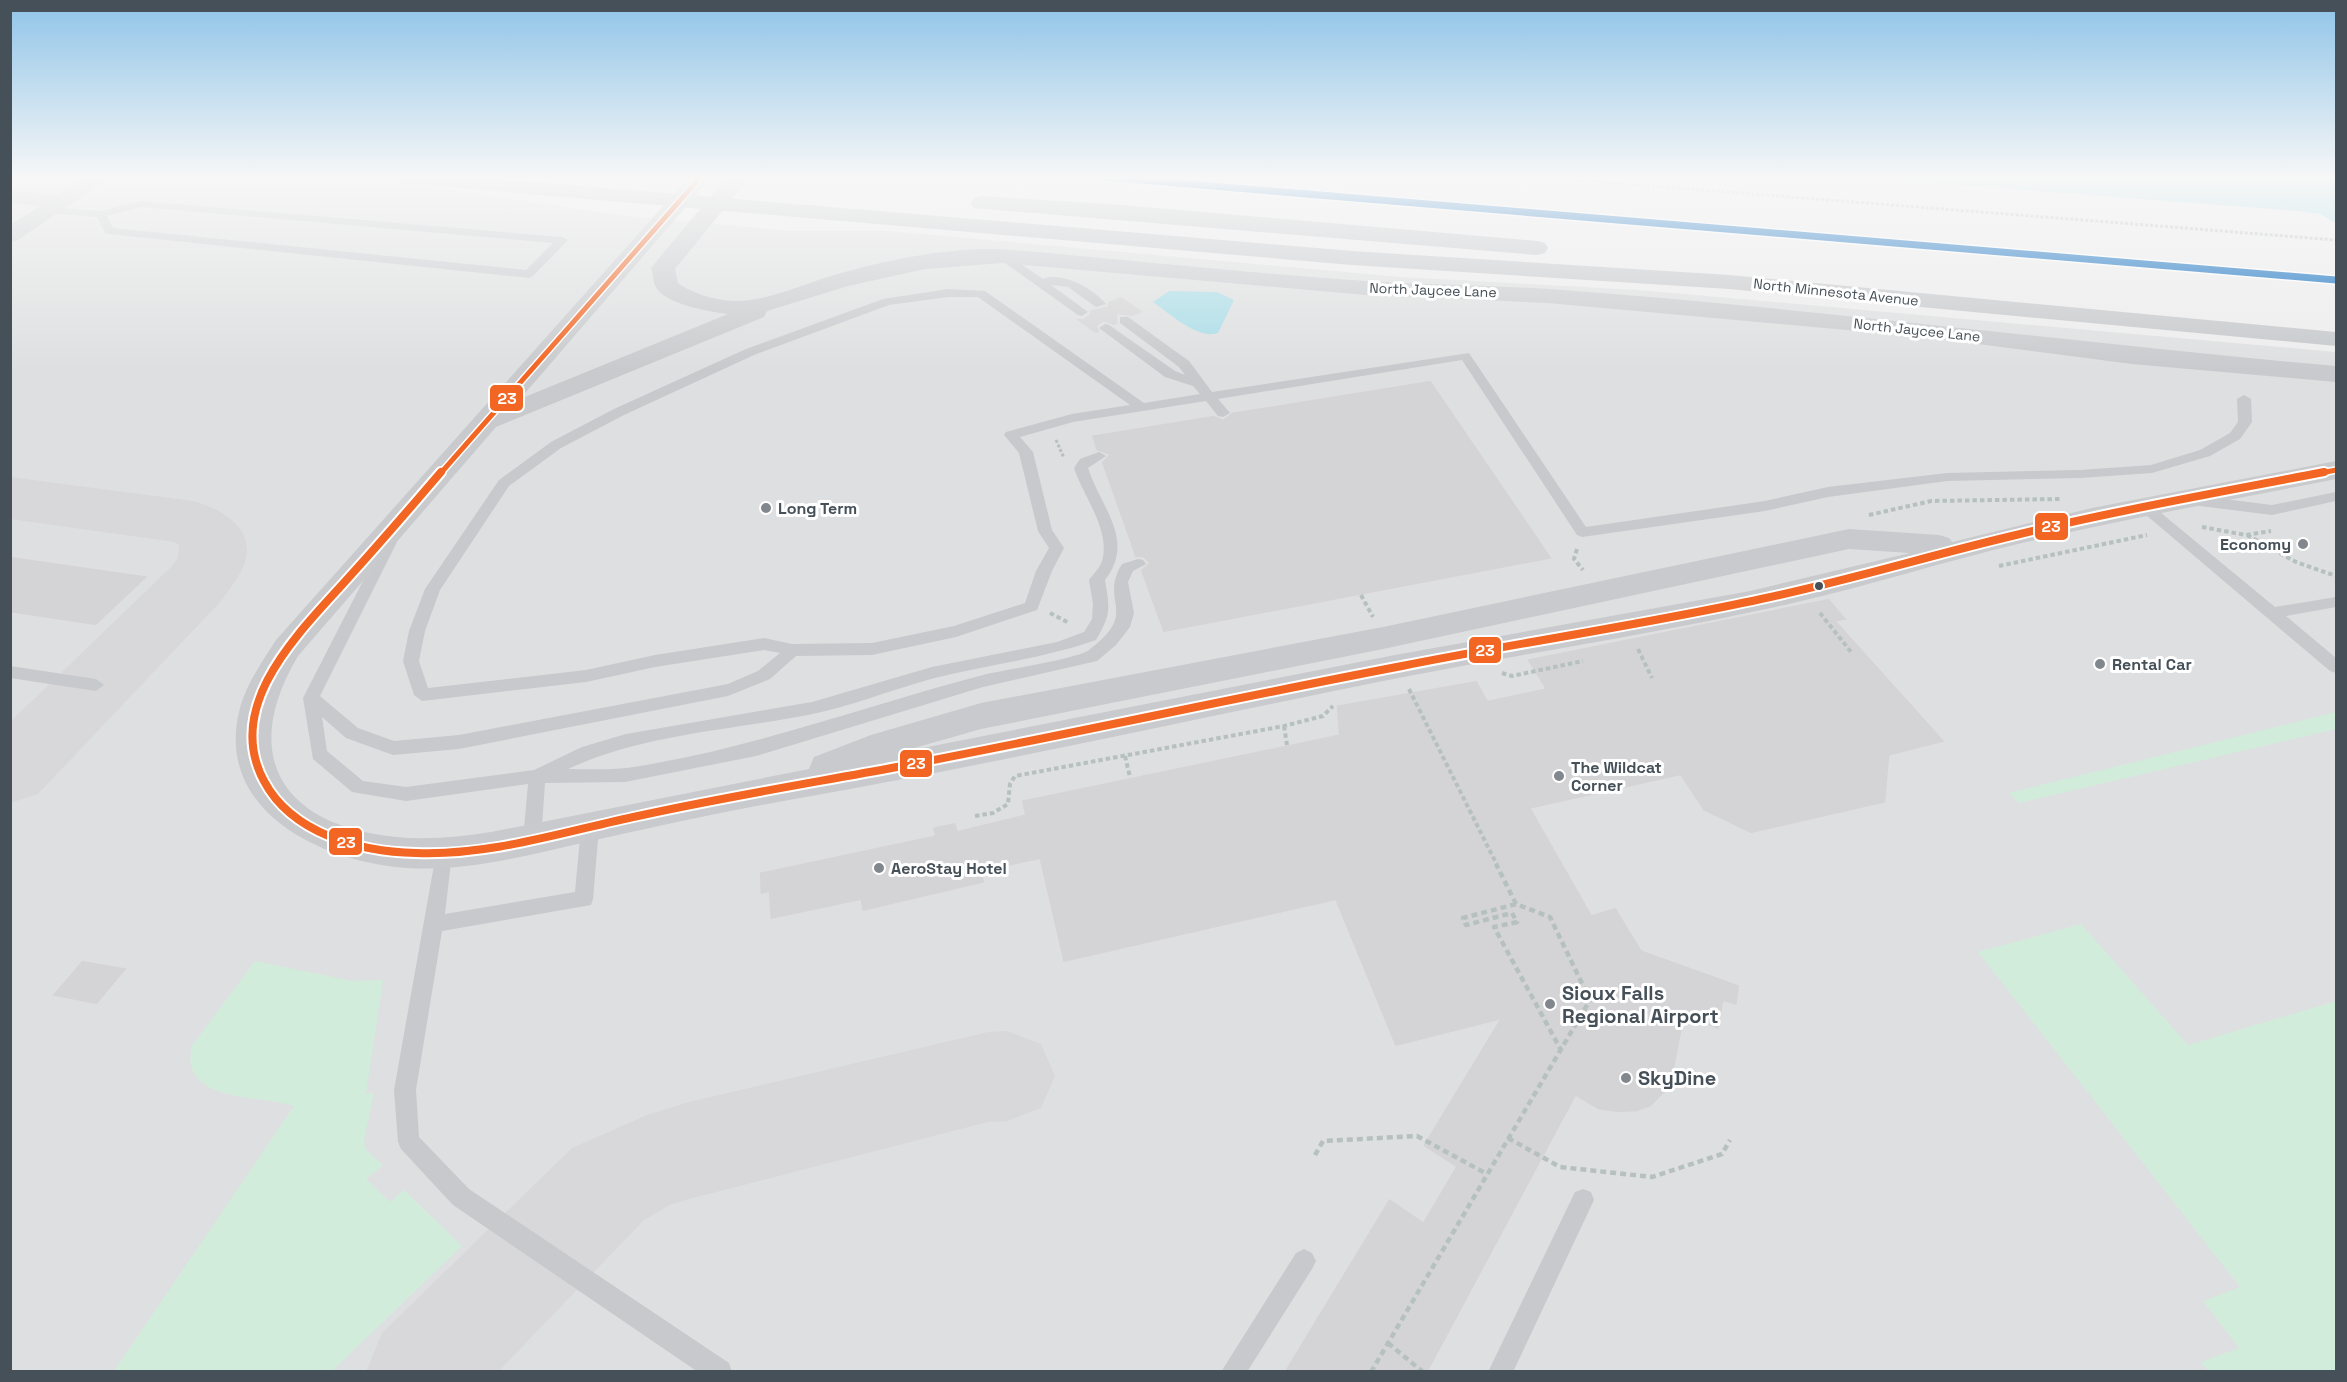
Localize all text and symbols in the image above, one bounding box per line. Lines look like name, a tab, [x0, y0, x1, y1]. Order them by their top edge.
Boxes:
street label: North Minnesota Avenue	[1753, 274, 1919, 310]
street label: North Jaycee Lane	[1369, 279, 1497, 301]
street label: North Jaycee Lane	[1853, 314, 1981, 346]
line badge: 23	[489, 384, 524, 412]
text: 23	[497, 388, 517, 409]
place label: Long Term	[778, 498, 857, 519]
marker: Long Term	[759, 501, 773, 515]
line badge: 23	[2034, 512, 2069, 541]
text: 23	[2041, 516, 2061, 537]
place label: Economy	[2220, 534, 2291, 555]
marker: Economy	[2296, 537, 2310, 551]
unlabelled marker	[1813, 580, 1825, 592]
line badge: 23	[1468, 636, 1502, 664]
text: 23	[1475, 640, 1495, 661]
place label: Rental Car	[2112, 654, 2192, 675]
marker: Rental Car	[2093, 657, 2107, 671]
line badge: 23	[899, 749, 933, 778]
text: 23	[906, 753, 926, 774]
place label: The Wildcat Corner	[1571, 757, 1662, 796]
marker: The Wildcat Corner	[1552, 769, 1566, 783]
line badge: 23	[328, 827, 363, 856]
text: 23	[336, 832, 356, 853]
place label: AeroStay Hotel	[891, 858, 1007, 879]
marker: AeroStay Hotel	[872, 861, 886, 875]
place label: Sioux Falls Regional Airport	[1562, 980, 1719, 1029]
marker: Sioux Falls Regional Airport	[1543, 997, 1557, 1011]
place label: SkyDine	[1638, 1065, 1716, 1091]
marker: SkyDine	[1619, 1071, 1633, 1085]

